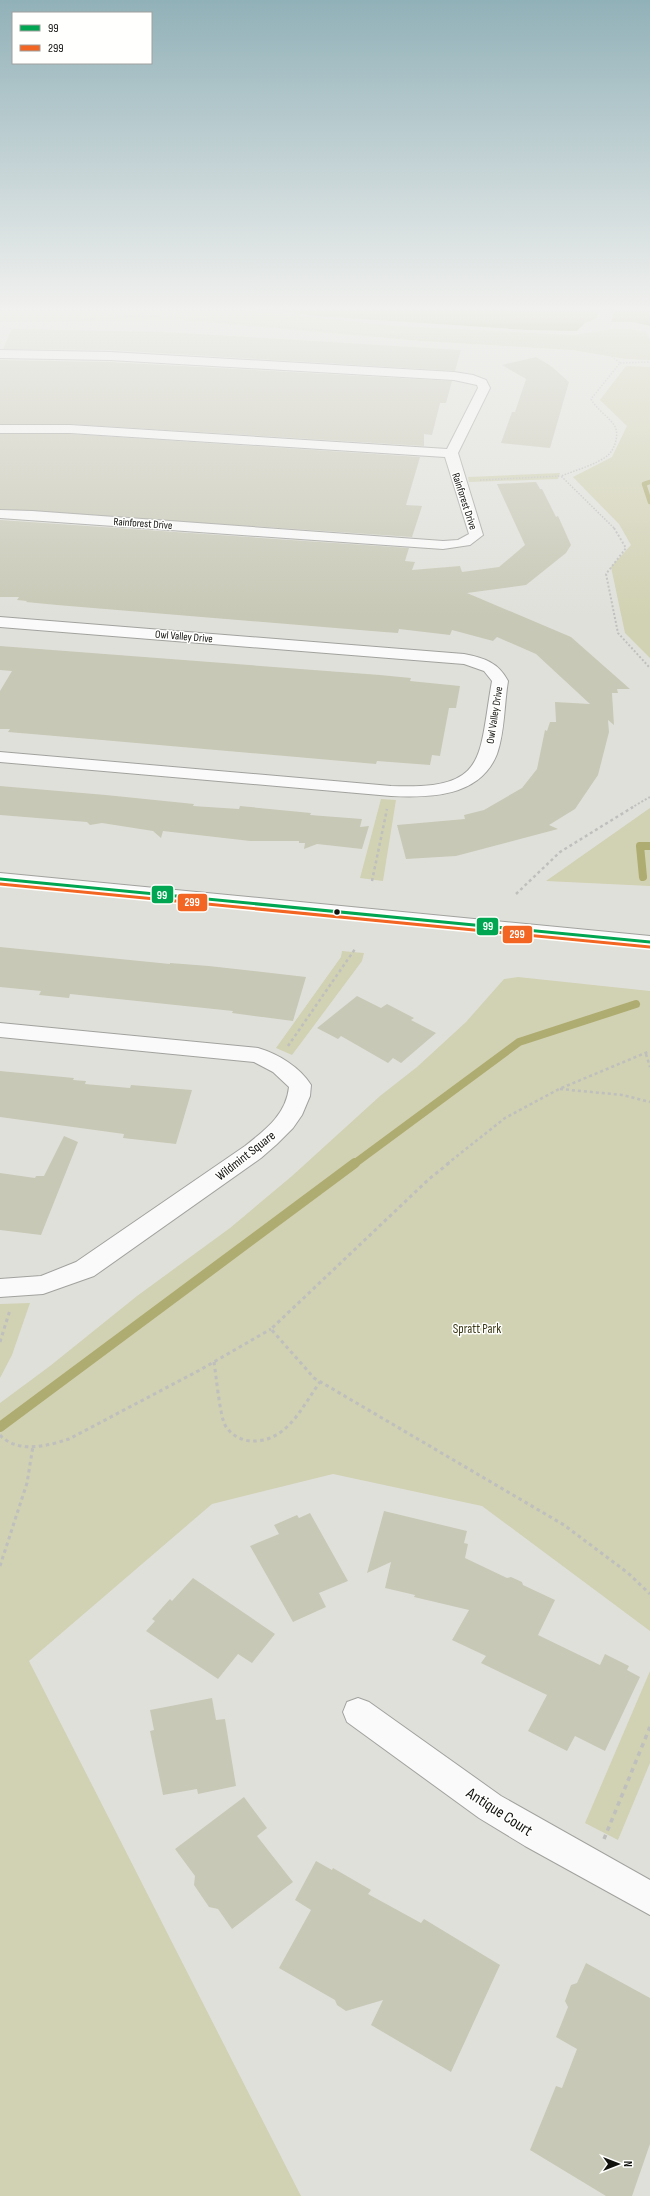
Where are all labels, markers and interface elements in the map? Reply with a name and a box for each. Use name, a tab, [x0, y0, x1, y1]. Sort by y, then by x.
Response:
legend	[12, 12, 152, 64]
text: 99	[48, 21, 59, 36]
text: 299	[48, 41, 64, 56]
street label: Rainforest Drive	[449, 471, 480, 531]
street label: Rainforest Drive	[113, 515, 173, 532]
street label: Owl Valley Drive	[155, 628, 213, 645]
street label: Owl Valley Drive	[484, 685, 505, 745]
line badge: 99	[151, 885, 174, 904]
text: 99	[157, 889, 167, 902]
line badge: 299	[177, 893, 208, 912]
text: 299	[184, 896, 200, 909]
unlabelled marker	[332, 907, 342, 917]
line badge: 99	[476, 917, 499, 936]
text: 99	[483, 920, 493, 933]
line badge: 299	[502, 925, 533, 944]
text: 299	[509, 928, 525, 941]
street label: Wildmint Square	[213, 1128, 279, 1184]
park label: Spratt Park	[453, 1321, 501, 1337]
street label: Antique Court	[462, 1783, 536, 1841]
north arrow	[598, 2144, 638, 2184]
text: N	[621, 2161, 634, 2167]

